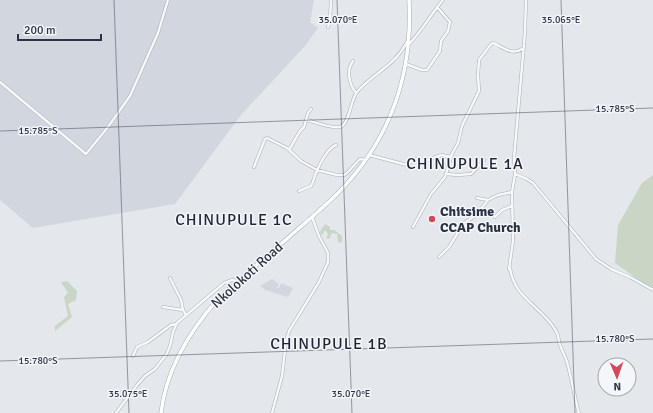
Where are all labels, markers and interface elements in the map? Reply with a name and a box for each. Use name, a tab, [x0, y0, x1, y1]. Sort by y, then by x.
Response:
text: 35.070°E	[319, 14, 358, 26]
text: 35.065°E	[542, 14, 581, 26]
scale bar	[18, 16, 101, 42]
text: 200 m	[24, 23, 56, 38]
text: 15.785°S	[596, 103, 635, 115]
text: 15.785°S	[19, 125, 58, 137]
district label: CHINUPULE 1A	[406, 154, 524, 174]
place label: Chitsime CCAP Church	[440, 203, 521, 236]
district label: CHINUPULE 1C	[175, 210, 293, 230]
marker: Chitsime CCAP Church	[427, 214, 437, 224]
street label: Nkolokoti Road	[208, 238, 286, 312]
text: 15.780°S	[596, 333, 635, 345]
district label: CHINUPULE 1B	[270, 334, 388, 354]
text: 15.780°S	[19, 355, 58, 367]
north arrow	[597, 357, 637, 397]
text: N	[613, 380, 621, 393]
text: 35.075°E	[109, 388, 148, 400]
text: 35.070°E	[332, 388, 371, 400]

